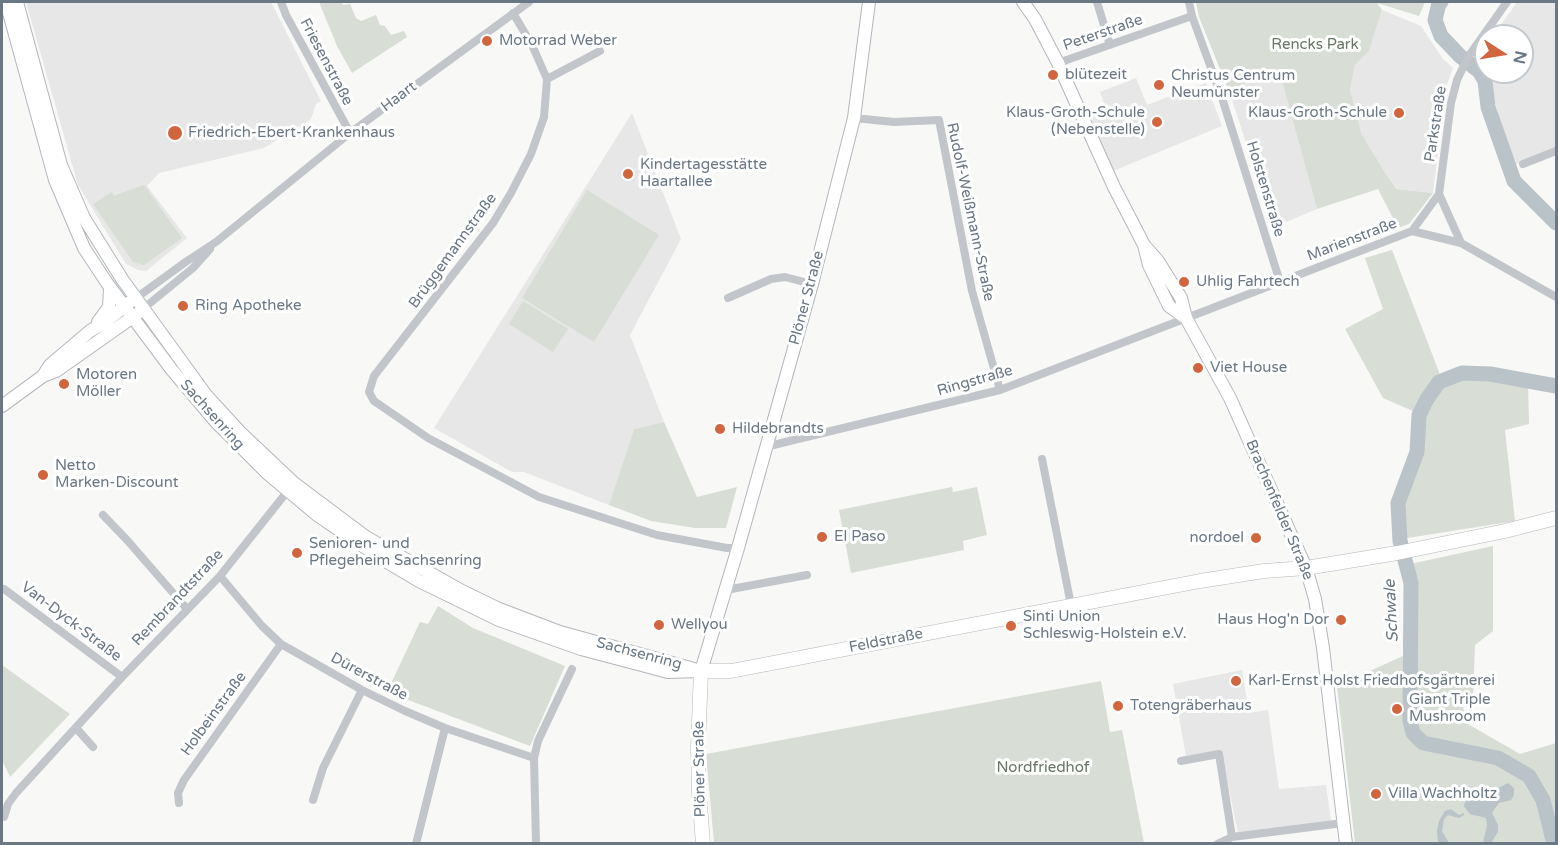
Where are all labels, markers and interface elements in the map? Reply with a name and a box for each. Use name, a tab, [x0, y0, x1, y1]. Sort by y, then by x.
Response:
street label: Peterstraße	[1061, 11, 1145, 55]
street label: Friesenstraße	[295, 15, 357, 109]
north arrow	[1474, 24, 1534, 84]
place label: Motorrad Weber	[499, 32, 617, 50]
marker: Motorrad Weber	[480, 34, 494, 48]
park label: Rencks Park	[1271, 36, 1359, 54]
text: N	[1509, 49, 1531, 66]
place label: blütezeit	[1065, 66, 1127, 84]
place label: Christus Centrum Neumünster	[1171, 67, 1295, 102]
marker: blütezeit	[1046, 68, 1060, 82]
street label: Haart	[378, 78, 420, 116]
marker: Christus Centrum Neumünster	[1152, 78, 1166, 92]
street label: Parkstraße	[1421, 85, 1451, 163]
place label: Klaus-Groth-Schule (Nebenstelle)	[1006, 104, 1145, 139]
place label: Klaus-Groth-Schule	[1248, 104, 1387, 122]
marker: Klaus-Groth-Schule	[1392, 106, 1406, 120]
marker: Klaus-Groth-Schule (Nebenstelle)	[1150, 115, 1164, 129]
street label: Rudolf-Weißmann-Straße	[942, 121, 998, 303]
marker: Friedrich-Ebert-Krankenhaus	[166, 124, 184, 142]
place label: Friedrich-Ebert-Krankenhaus	[188, 124, 395, 142]
street label: Holstenstraße	[1242, 139, 1288, 239]
place label: Kindertagesstätte Haartallee	[640, 156, 767, 191]
marker: Kindertagesstätte Haartallee	[621, 167, 635, 181]
street label: Brüggemannstraße	[405, 190, 501, 312]
street label: Marienstraße	[1305, 215, 1399, 265]
street label: Plöner Straße	[786, 249, 828, 347]
place label: Uhlig Fahrtech	[1196, 273, 1300, 291]
marker: Uhlig Fahrtech	[1177, 275, 1191, 289]
place label: Ring Apotheke	[195, 297, 301, 315]
marker: Ring Apotheke	[176, 299, 190, 313]
place label: Viet House	[1210, 359, 1287, 377]
marker: Viet House	[1191, 361, 1205, 375]
street label: Ringstraße	[935, 362, 1015, 400]
place label: Motoren Möller	[76, 366, 137, 401]
street label: Sachsenring	[176, 376, 248, 454]
marker: Motoren Möller	[57, 377, 71, 391]
place label: Hildebrandts	[732, 420, 824, 438]
marker: Hildebrandts	[713, 422, 727, 436]
street label: Brachenfelder Straße	[1241, 437, 1317, 583]
place label: Netto Marken-Discount	[55, 457, 178, 492]
marker: Netto Marken-Discount	[36, 468, 50, 482]
place label: El Paso	[834, 528, 886, 546]
place label: nordoel	[1189, 529, 1244, 547]
marker: El Paso	[815, 530, 829, 544]
marker: nordoel	[1249, 531, 1263, 545]
place label: Senioren- und Pflegeheim Sachsenring	[309, 535, 482, 570]
street label: Rembrandtstraße	[129, 546, 227, 650]
marker: Senioren- und Pflegeheim Sachsenring	[290, 546, 304, 560]
street label: Van-Dyck-Straße	[17, 578, 125, 666]
water label: Schwale	[1381, 579, 1403, 643]
place label: Sinti Union Schleswig-Holstein e.V.	[1023, 608, 1187, 643]
place label: Haus Hog'n Dor	[1217, 611, 1329, 629]
marker: Haus Hog'n Dor	[1334, 613, 1348, 627]
place label: Wellyou	[671, 616, 728, 634]
marker: Wellyou	[652, 618, 666, 632]
marker: Sinti Union Schleswig-Holstein e.V.	[1004, 619, 1018, 633]
street label: Feldstraße	[848, 625, 924, 657]
street label: Sachsenring	[594, 634, 684, 674]
street label: Dürerstraße	[327, 649, 411, 705]
street label: Holbeinstraße	[177, 668, 251, 760]
place label: Karl-Ernst Holst Friedhofsgärtnerei	[1248, 672, 1495, 690]
marker: Karl-Ernst Holst Friedhofsgärtnerei	[1229, 674, 1243, 688]
place label: Giant Triple Mushroom	[1409, 691, 1491, 726]
place label: Totengräberhaus	[1130, 697, 1252, 715]
marker: Totengräberhaus	[1111, 699, 1125, 713]
marker: Giant Triple Mushroom	[1390, 702, 1404, 716]
street label: Plöner Straße	[690, 721, 710, 817]
park label: Nordfriedhof	[996, 759, 1090, 777]
place label: Villa Wachholtz	[1388, 785, 1497, 803]
marker: Villa Wachholtz	[1369, 787, 1383, 801]

